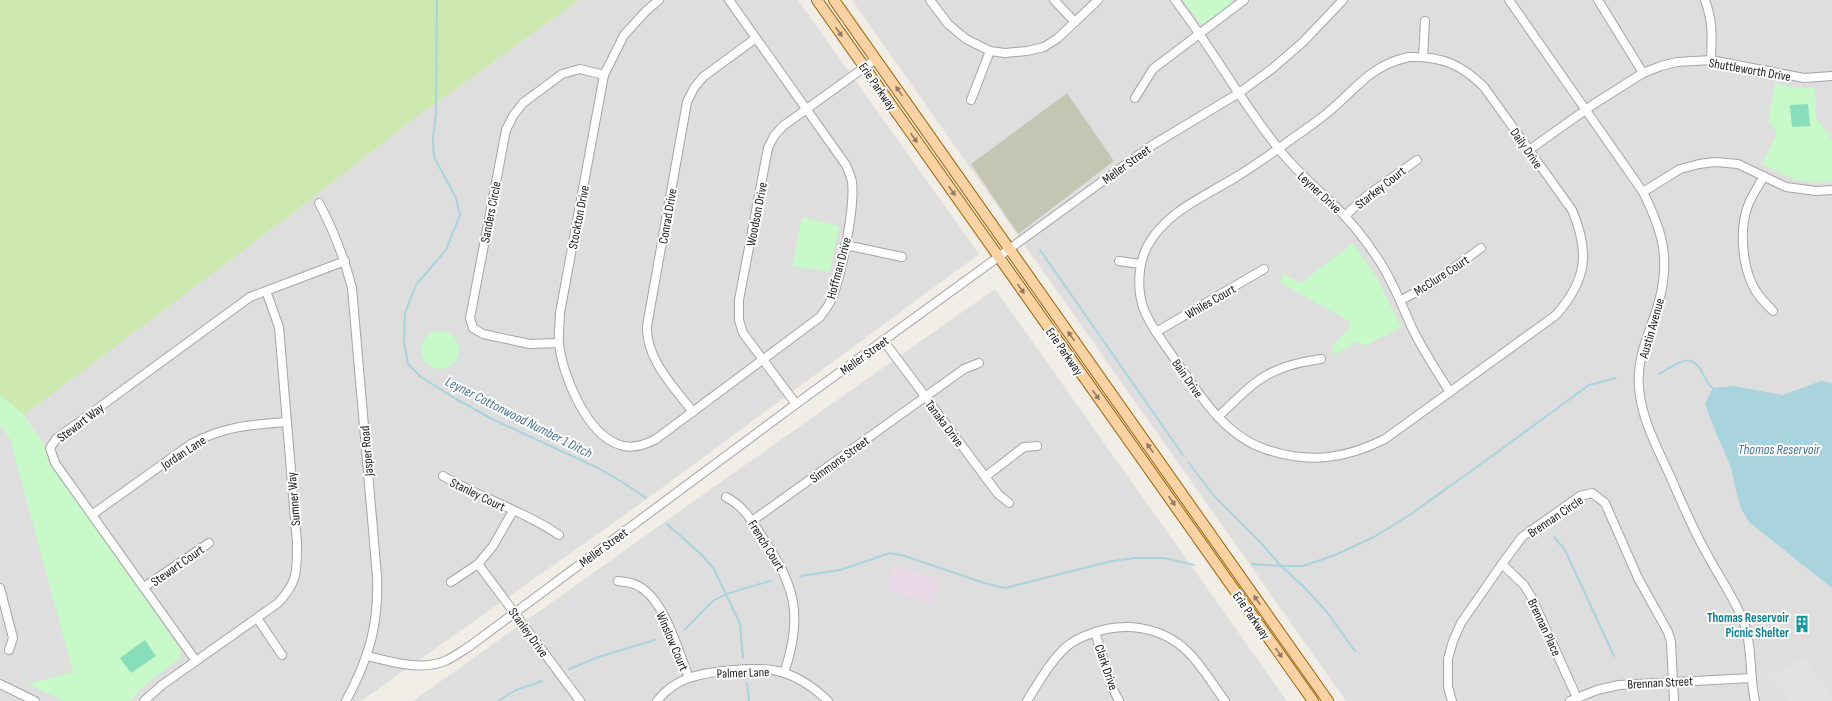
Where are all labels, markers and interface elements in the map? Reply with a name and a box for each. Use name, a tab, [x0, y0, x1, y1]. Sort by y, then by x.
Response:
one-way arrow	[835, 27, 843, 37]
street label: Shuttleworth Drive	[1708, 55, 1792, 85]
street label: Erie Parkway	[855, 59, 899, 114]
one-way arrow	[895, 86, 903, 96]
street label: Daily Drive	[1506, 125, 1546, 172]
one-way arrow	[910, 133, 918, 143]
street label: Meller Street	[1099, 142, 1154, 188]
street label: Starkey Court	[1352, 163, 1409, 213]
street label: Leyner Drive	[1294, 168, 1345, 217]
street label: Sanders Circle	[477, 180, 505, 244]
street label: Woodson Drive	[743, 181, 771, 248]
street label: Stockton Drive	[565, 184, 593, 250]
one-way arrow	[948, 186, 956, 197]
street label: Conrad Drive	[655, 187, 681, 245]
street label: Hoffman Drive	[823, 236, 855, 301]
street label: McClure Court	[1411, 252, 1472, 300]
street label: Whiles Court	[1182, 281, 1239, 323]
one-way arrow	[1017, 284, 1025, 295]
street label: Austin Avenue	[1636, 297, 1668, 361]
street label: Erie Parkway	[1042, 324, 1086, 379]
one-way arrow	[1067, 331, 1075, 342]
street label: Meller Street	[837, 333, 892, 379]
street label: Bain Drive	[1168, 356, 1206, 401]
water label: Leyner Cottonwood Number 1 Ditch	[442, 373, 595, 462]
one-way arrow	[1092, 390, 1100, 401]
street label: Tanaka Drive	[921, 397, 967, 450]
street label: Stewart Way	[54, 400, 107, 446]
street label: Jasper Road	[357, 425, 377, 478]
street label: Jordan Lane	[157, 432, 209, 474]
street label: Simmons Street	[807, 433, 873, 487]
water label: Thomas Reservoir	[1738, 441, 1821, 458]
one-way arrow	[1146, 443, 1154, 454]
street label: Sumner Way	[284, 471, 304, 526]
street label: Stanley Court	[447, 475, 508, 515]
street label: Brennan Circle	[1525, 492, 1586, 541]
one-way arrow	[1168, 496, 1176, 507]
street label: French Court	[744, 517, 788, 574]
street label: Meller Street	[576, 525, 631, 571]
street label: Stewart Court	[148, 542, 207, 590]
street label: Erie Parkway	[1229, 588, 1273, 643]
one-way arrow	[1253, 595, 1261, 606]
street label: Brennan Place	[1524, 596, 1564, 659]
street label: Stanley Drive	[505, 605, 552, 660]
street label: Winslow Court	[652, 609, 692, 674]
place label: Thomas Reservoir Picnic Shelter	[1707, 610, 1789, 641]
building icon: Thomas Reservoir Picnic Shelter	[1792, 614, 1812, 634]
street label: Clark Drive	[1091, 642, 1121, 692]
one-way arrow	[1275, 648, 1283, 659]
street label: Palmer Lane	[716, 664, 770, 682]
street label: Brennan Street	[1627, 673, 1693, 693]

